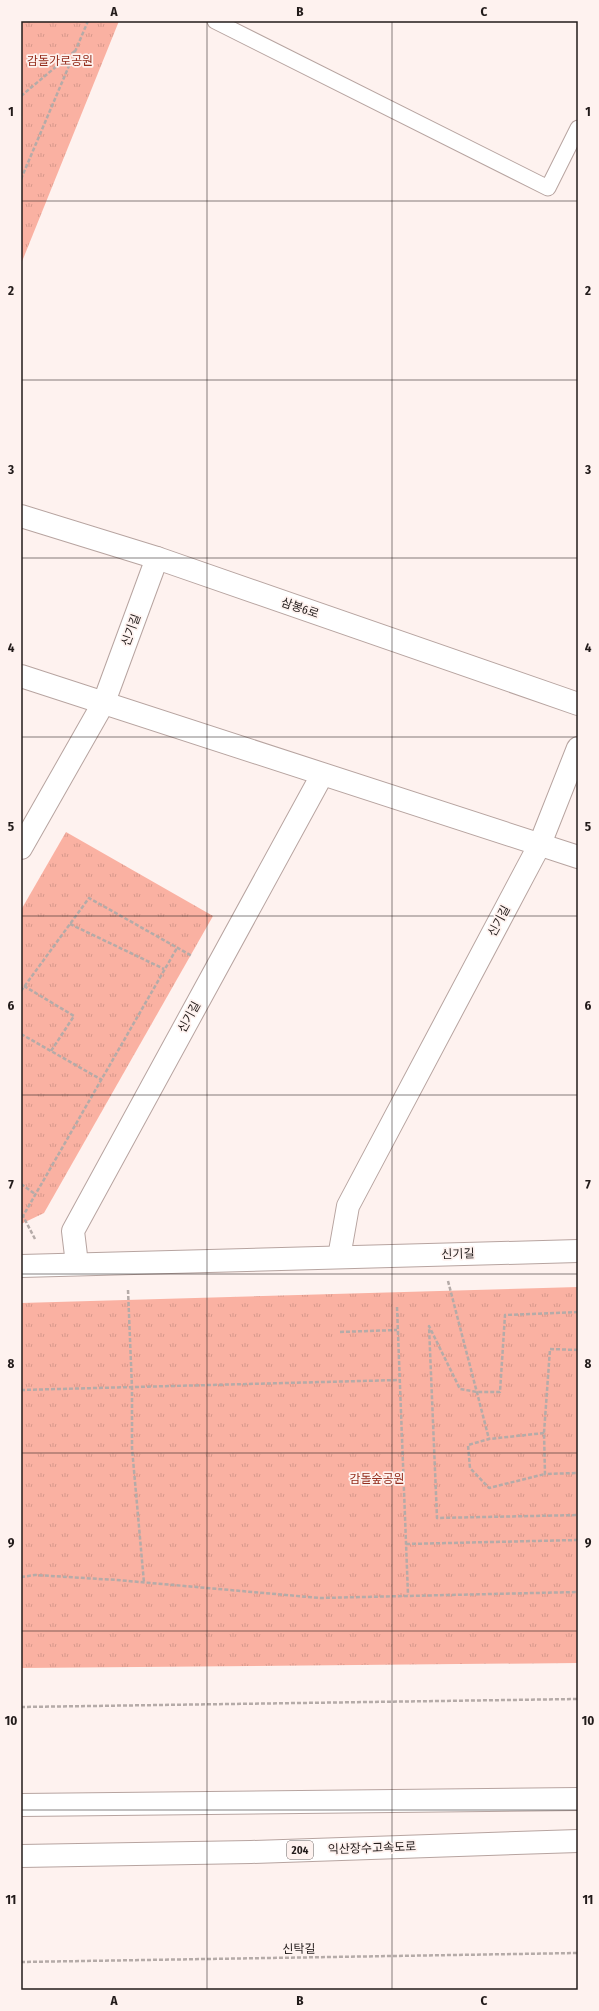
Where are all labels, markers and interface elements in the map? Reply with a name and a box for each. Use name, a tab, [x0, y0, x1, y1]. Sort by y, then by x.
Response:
text: A	[109, 4, 118, 19]
text: B	[296, 4, 304, 19]
text: C	[481, 4, 488, 19]
park label: 감돌가로공원	[27, 54, 93, 68]
text: 1	[8, 104, 14, 119]
text: 1	[585, 104, 591, 119]
text: 2	[7, 283, 14, 298]
text: 2	[584, 283, 591, 298]
text: 3	[7, 462, 14, 477]
text: 3	[584, 462, 591, 477]
street label: 삼봉6로	[279, 595, 321, 621]
street label: 신기길	[119, 612, 143, 648]
text: 4	[8, 640, 15, 655]
text: 4	[585, 640, 592, 655]
text: 5	[8, 819, 14, 834]
text: 5	[585, 819, 591, 834]
street label: 신기길	[485, 903, 513, 939]
text: 6	[8, 998, 15, 1013]
text: 6	[585, 998, 592, 1013]
street label: 신기길	[175, 999, 203, 1035]
text: 7	[8, 1177, 14, 1192]
text: 7	[585, 1177, 591, 1192]
street label: 신기길	[441, 1246, 475, 1262]
text: 8	[8, 1356, 15, 1371]
text: 8	[585, 1356, 592, 1371]
park label: 감돌숲공원	[349, 1472, 405, 1486]
text: 9	[8, 1535, 15, 1550]
text: 9	[585, 1535, 592, 1550]
text: 10	[5, 1713, 17, 1728]
text: 10	[582, 1713, 594, 1728]
street label: 익산장수고속도로	[328, 1839, 416, 1857]
road number: 204	[287, 1841, 313, 1859]
text: 11	[6, 1892, 16, 1907]
text: 11	[583, 1892, 593, 1907]
street label: 신탁길	[282, 1942, 316, 1956]
text: A	[109, 1993, 118, 2008]
text: B	[296, 1993, 304, 2008]
text: C	[481, 1993, 488, 2008]

